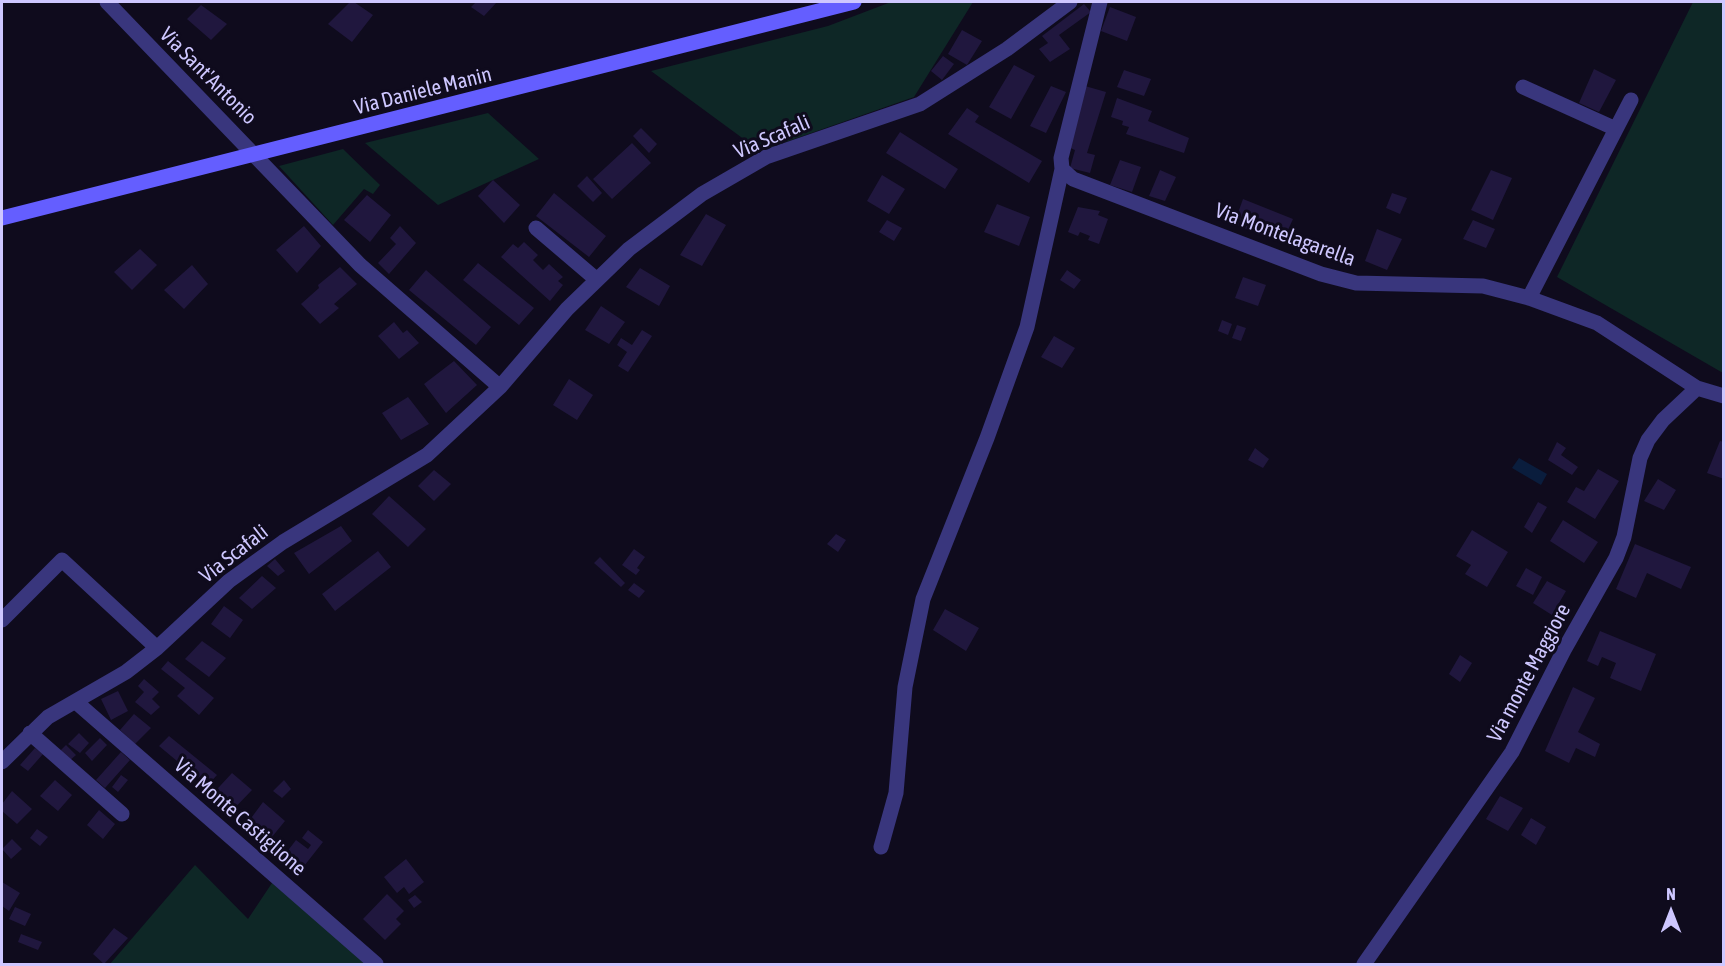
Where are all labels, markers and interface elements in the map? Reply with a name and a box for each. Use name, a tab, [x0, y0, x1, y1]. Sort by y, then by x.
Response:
street label: Via Sant'Antonio	[154, 22, 262, 130]
street label: Via Daniele Manin	[352, 62, 494, 120]
street label: Via Scafali	[730, 110, 814, 164]
street label: Via Montelagarella	[1211, 198, 1359, 272]
street label: Via Scafali	[195, 519, 273, 589]
street label: Via monte Maggiore	[1482, 599, 1576, 747]
street label: Via Monte Castiglione	[169, 753, 311, 881]
north arrow	[1641, 882, 1701, 942]
text: N	[1666, 885, 1676, 903]

